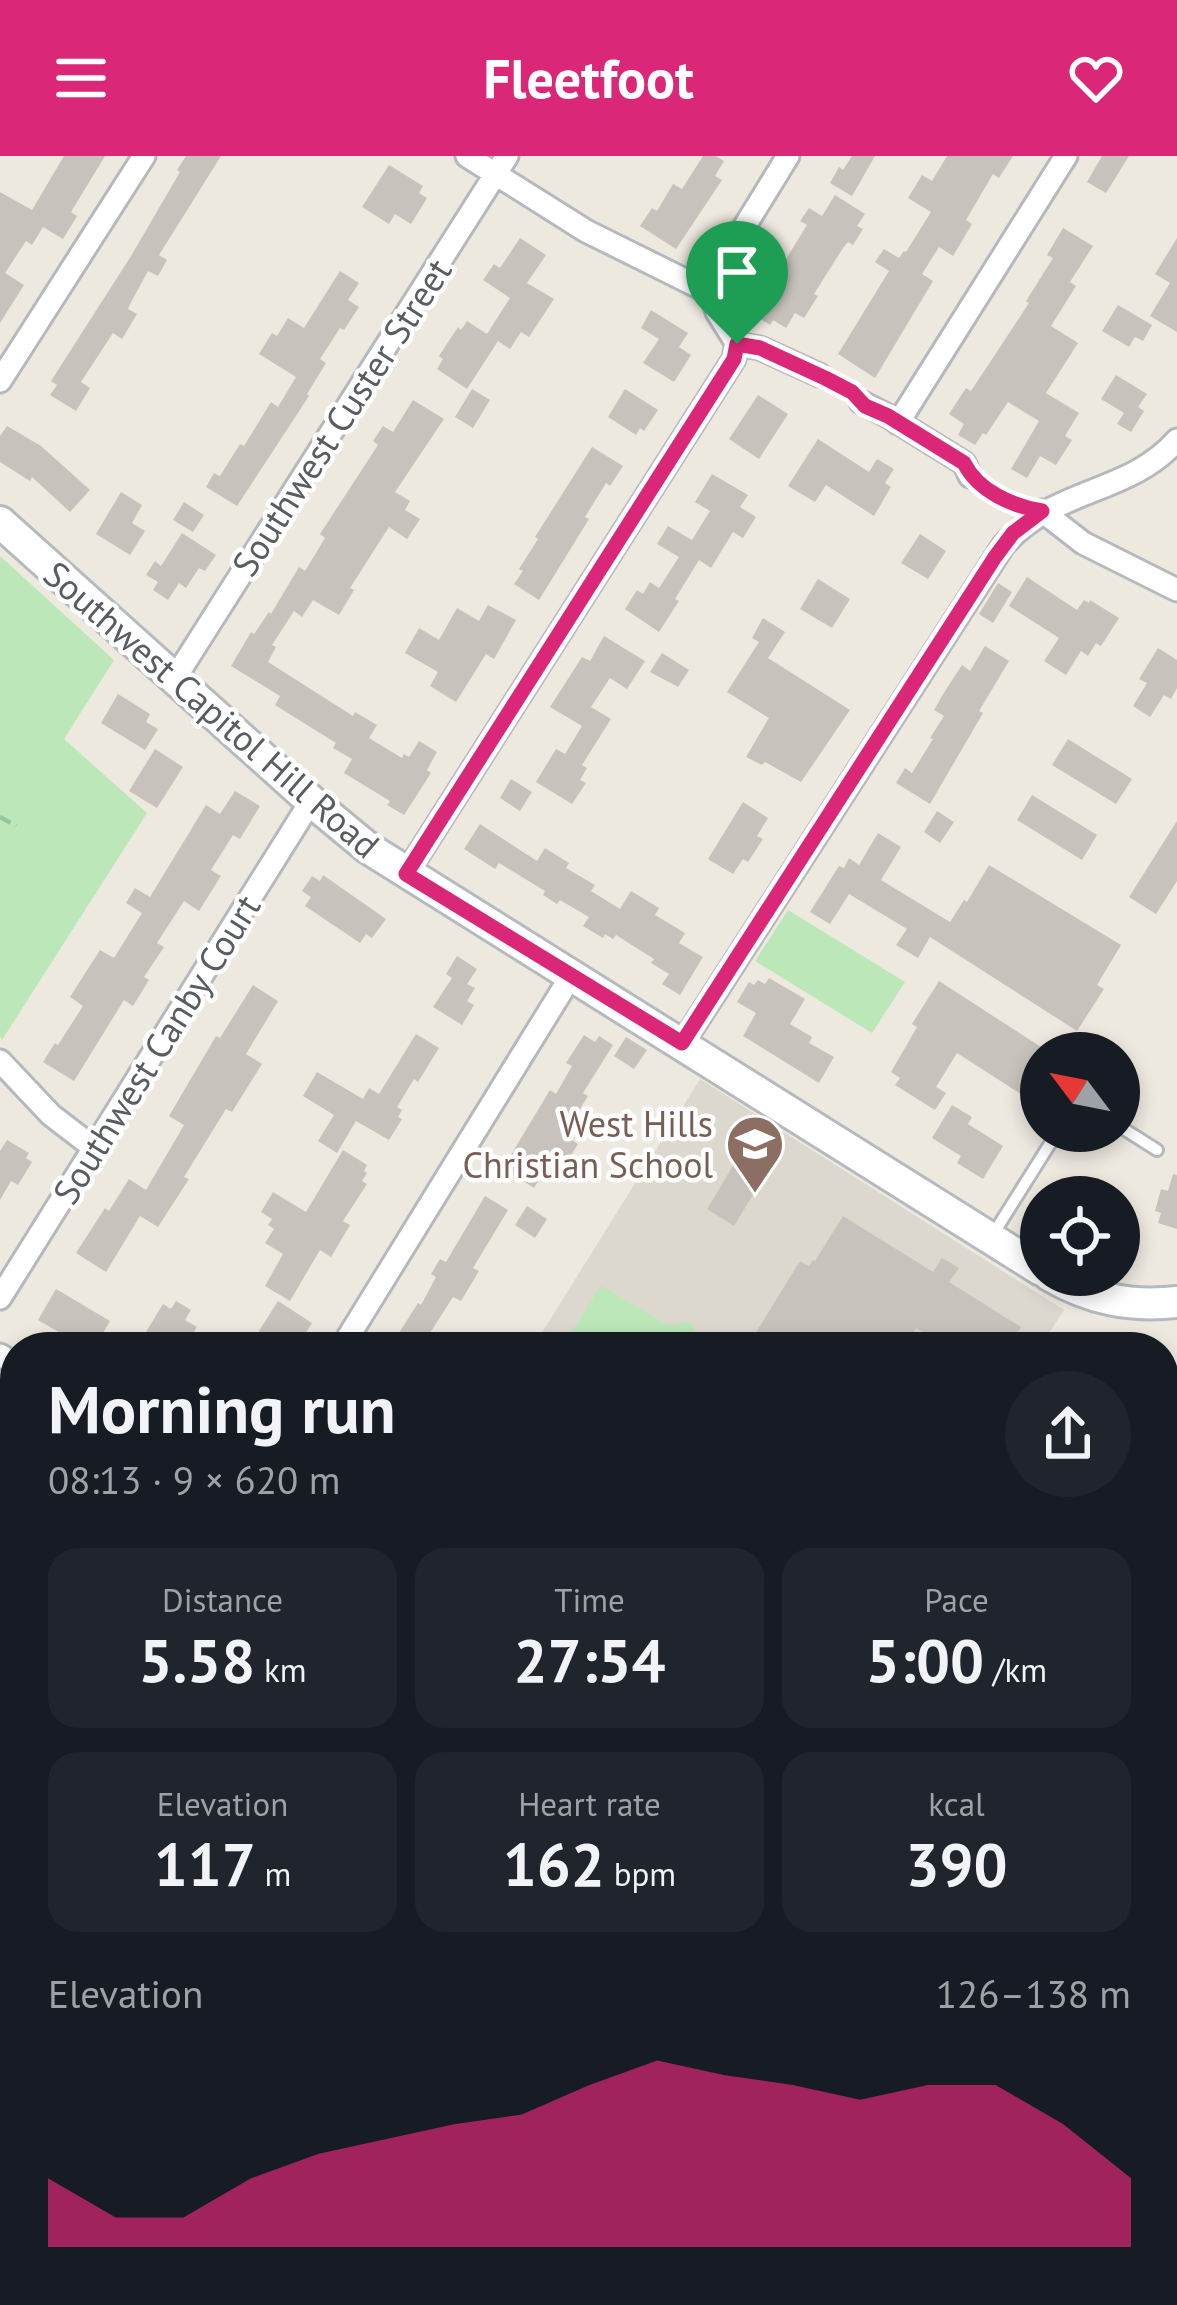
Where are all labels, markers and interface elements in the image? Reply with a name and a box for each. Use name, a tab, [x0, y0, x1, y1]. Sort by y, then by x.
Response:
text: Fleetfoot	[483, 43, 694, 113]
icon: menu	[48, 45, 114, 111]
icon: heart	[1063, 45, 1129, 111]
pin	[686, 221, 788, 344]
icon: arrive	[704, 239, 770, 305]
street label: Southwest Custer Street	[221, 249, 461, 585]
street label: Southwest Capitol Hill Road	[34, 550, 390, 868]
street label: Southwest Canby Court	[42, 886, 270, 1212]
north arrow	[1020, 1032, 1140, 1152]
map controls	[1020, 1032, 1140, 1296]
place label: West Hills Christian School	[463, 1100, 713, 1188]
school or university icon: West Hills Christian School	[724, 1113, 786, 1195]
button: locate	[1020, 1176, 1140, 1296]
text: Morning run	[48, 1366, 396, 1451]
button: share	[1005, 1371, 1131, 1497]
text: 08:13 · 9 × 620 m	[48, 1454, 340, 1505]
text: Distance	[162, 1578, 283, 1621]
text: Time	[554, 1578, 625, 1621]
text: Pace	[924, 1578, 989, 1621]
text: 5.58	[138, 1621, 255, 1699]
text: 27:54	[513, 1621, 666, 1699]
text: 5:00	[866, 1621, 984, 1699]
text: km	[255, 1648, 307, 1691]
text: /km	[984, 1648, 1047, 1691]
text: Elevation	[157, 1782, 288, 1825]
text: Heart rate	[518, 1782, 661, 1825]
text: kcal	[928, 1782, 985, 1825]
text: 117	[154, 1825, 256, 1903]
text: 162	[503, 1825, 605, 1903]
text: 390	[905, 1825, 1008, 1903]
text: m	[256, 1852, 291, 1895]
text: bpm	[605, 1852, 676, 1895]
text: Elevation	[48, 1968, 203, 2019]
text: 126–138 m	[936, 1968, 1131, 2019]

